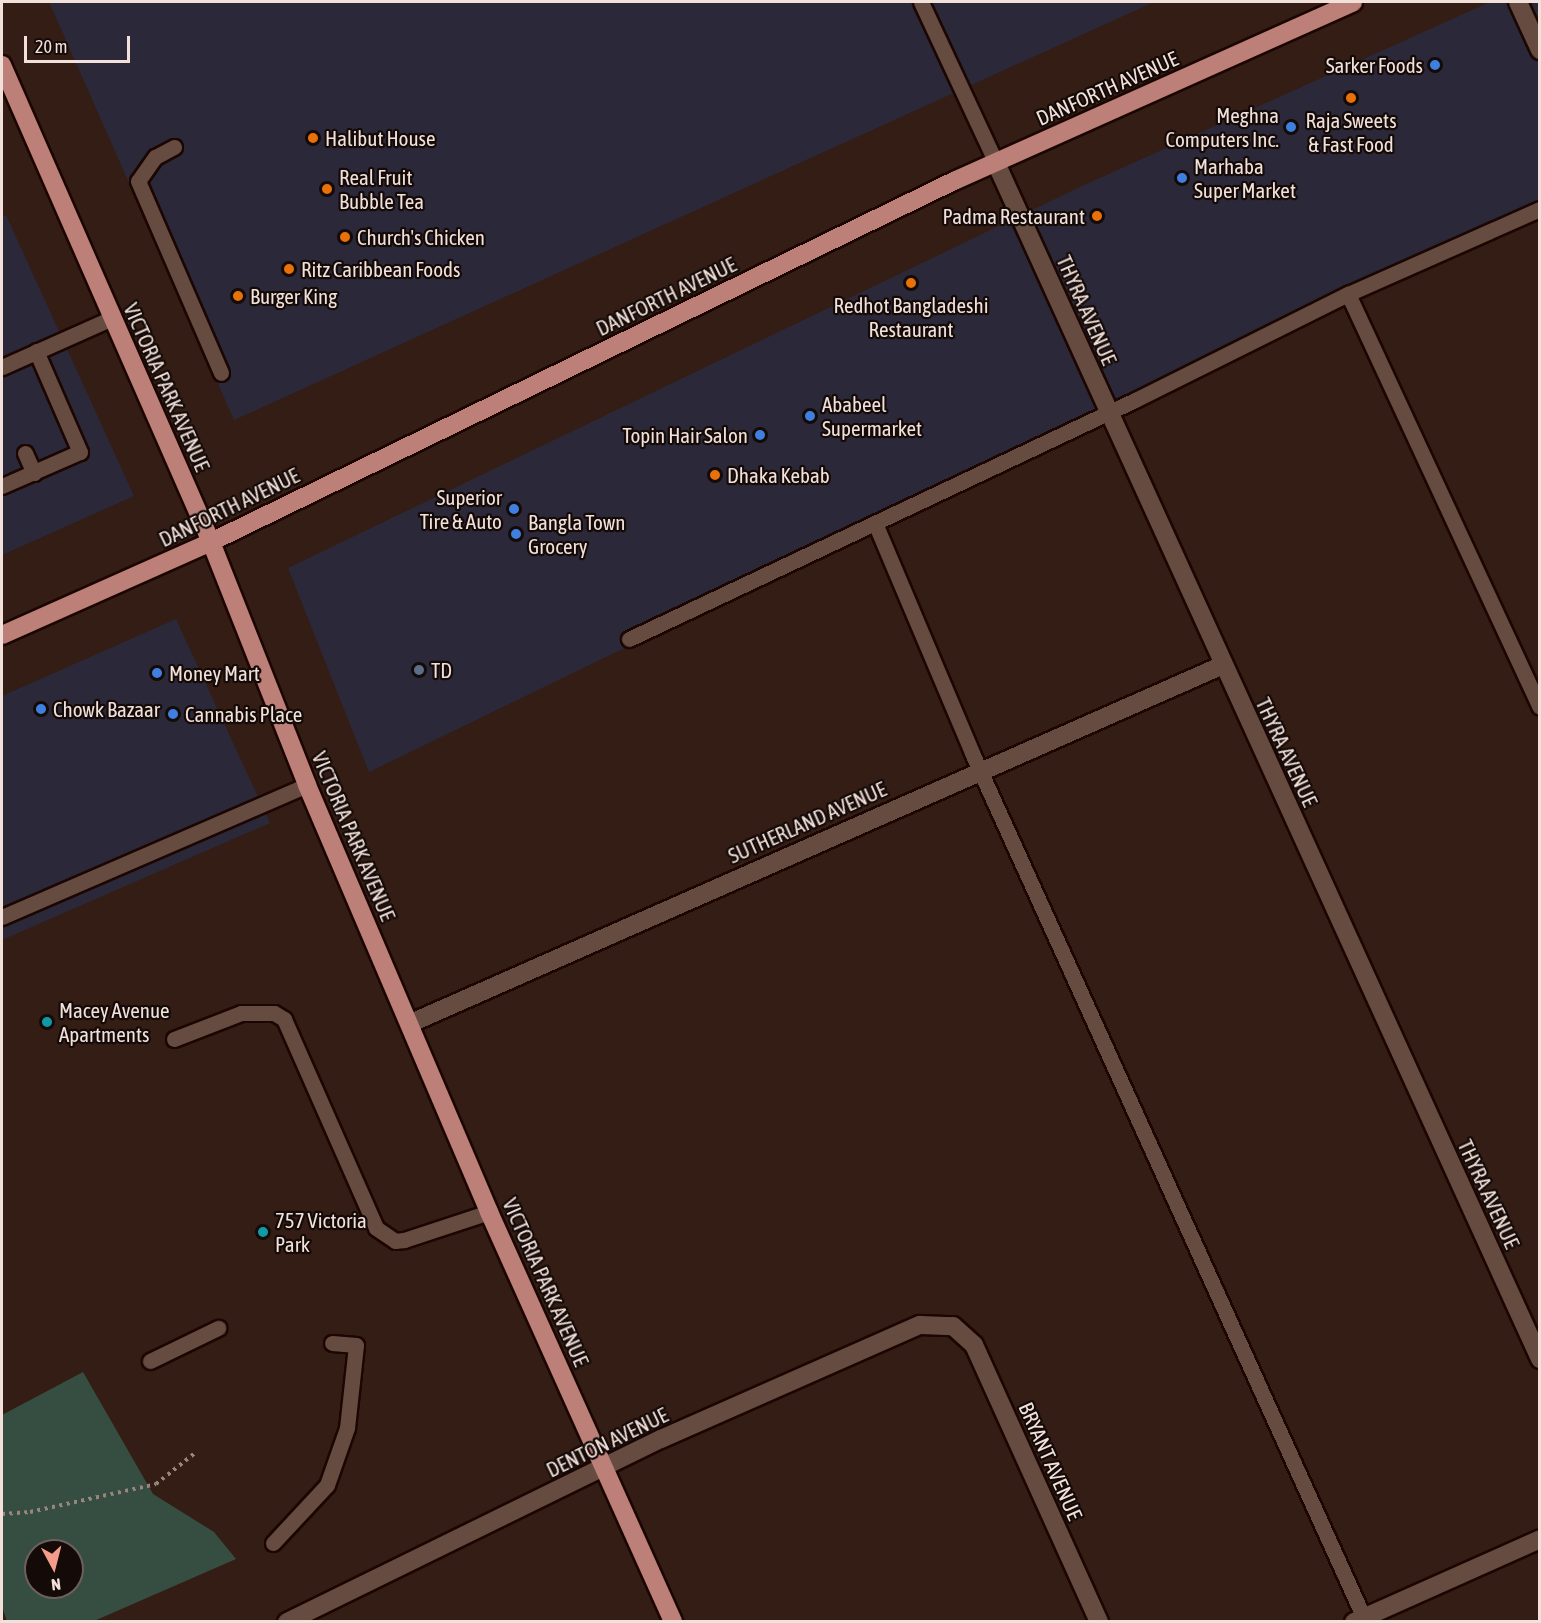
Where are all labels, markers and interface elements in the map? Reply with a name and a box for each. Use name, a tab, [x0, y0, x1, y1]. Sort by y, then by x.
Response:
scale bar	[27, 24, 134, 62]
text: 20 m	[35, 36, 67, 57]
street label: DANFORTH AVENUE	[1032, 45, 1182, 131]
place label: Sarker Foods	[1326, 52, 1423, 78]
marker: Sarker Foods	[1428, 58, 1442, 72]
marker: Raja Sweets & Fast Food	[1344, 91, 1358, 105]
place label: Meghna Computers Inc.	[1166, 102, 1279, 152]
place label: Raja Sweets & Fast Food	[1305, 107, 1397, 157]
marker: Meghna Computers Inc.	[1284, 120, 1298, 134]
place label: Halibut House	[325, 125, 436, 151]
marker: Halibut House	[306, 131, 320, 145]
place label: Marhaba Super Market	[1194, 153, 1296, 203]
place label: Real Fruit Bubble Tea	[339, 164, 424, 214]
marker: Marhaba Super Market	[1175, 171, 1189, 185]
marker: Real Fruit Bubble Tea	[320, 182, 334, 196]
place label: Padma Restaurant	[942, 203, 1085, 229]
marker: Padma Restaurant	[1090, 209, 1104, 223]
place label: Church's Chicken	[357, 224, 485, 250]
marker: Church's Chicken	[338, 230, 352, 244]
street label: DANFORTH AVENUE	[592, 251, 740, 341]
street label: THYRA AVENUE	[1052, 251, 1122, 369]
place label: Ritz Caribbean Foods	[301, 256, 460, 282]
marker: Ritz Caribbean Foods	[282, 262, 296, 276]
marker: Redhot Bangladeshi Restaurant	[904, 276, 918, 290]
place label: Burger King	[250, 283, 337, 309]
marker: Burger King	[231, 289, 245, 303]
place label: Redhot Bangladeshi Restaurant	[833, 292, 989, 342]
street label: VICTORIA PARK AVENUE	[119, 299, 215, 475]
place label: Ababeel Supermarket	[822, 391, 922, 441]
marker: Ababeel Supermarket	[803, 409, 817, 423]
place label: Topin Hair Salon	[622, 422, 748, 448]
marker: Topin Hair Salon	[753, 428, 767, 442]
street label: DANFORTH AVENUE	[155, 462, 303, 552]
place label: Dhaka Kebab	[727, 462, 830, 488]
marker: Dhaka Kebab	[708, 468, 722, 482]
place label: Superior Tire & Auto	[420, 484, 502, 534]
marker: Superior Tire & Auto	[507, 502, 521, 516]
place label: Bangla Town Grocery	[528, 509, 625, 559]
marker: Bangla Town Grocery	[509, 527, 523, 541]
place label: TD	[431, 657, 452, 683]
place label: Money Mart	[169, 660, 260, 686]
marker: TD	[412, 663, 426, 677]
marker: Money Mart	[150, 666, 164, 680]
street label: THYRA AVENUE	[1251, 694, 1323, 810]
place label: Chowk Bazaar	[53, 696, 160, 722]
place label: Cannabis Place	[185, 701, 302, 727]
marker: Chowk Bazaar	[34, 702, 48, 716]
marker: Cannabis Place	[166, 707, 180, 721]
street label: VICTORIA PARK AVENUE	[307, 748, 401, 924]
street label: SUTHERLAND AVENUE	[724, 776, 890, 868]
place label: Macey Avenue Apartments	[59, 997, 170, 1047]
marker: Macey Avenue Apartments	[40, 1015, 54, 1029]
street label: THYRA AVENUE	[1453, 1136, 1525, 1252]
street label: VICTORIA PARK AVENUE	[498, 1194, 594, 1370]
place label: 757 Victoria Park	[275, 1207, 367, 1257]
marker: 757 Victoria Park	[256, 1225, 270, 1239]
street label: BRYANT AVENUE	[1014, 1398, 1088, 1524]
street label: DENTON AVENUE	[542, 1402, 672, 1482]
north arrow	[24, 1539, 84, 1599]
text: N	[50, 1575, 62, 1594]

